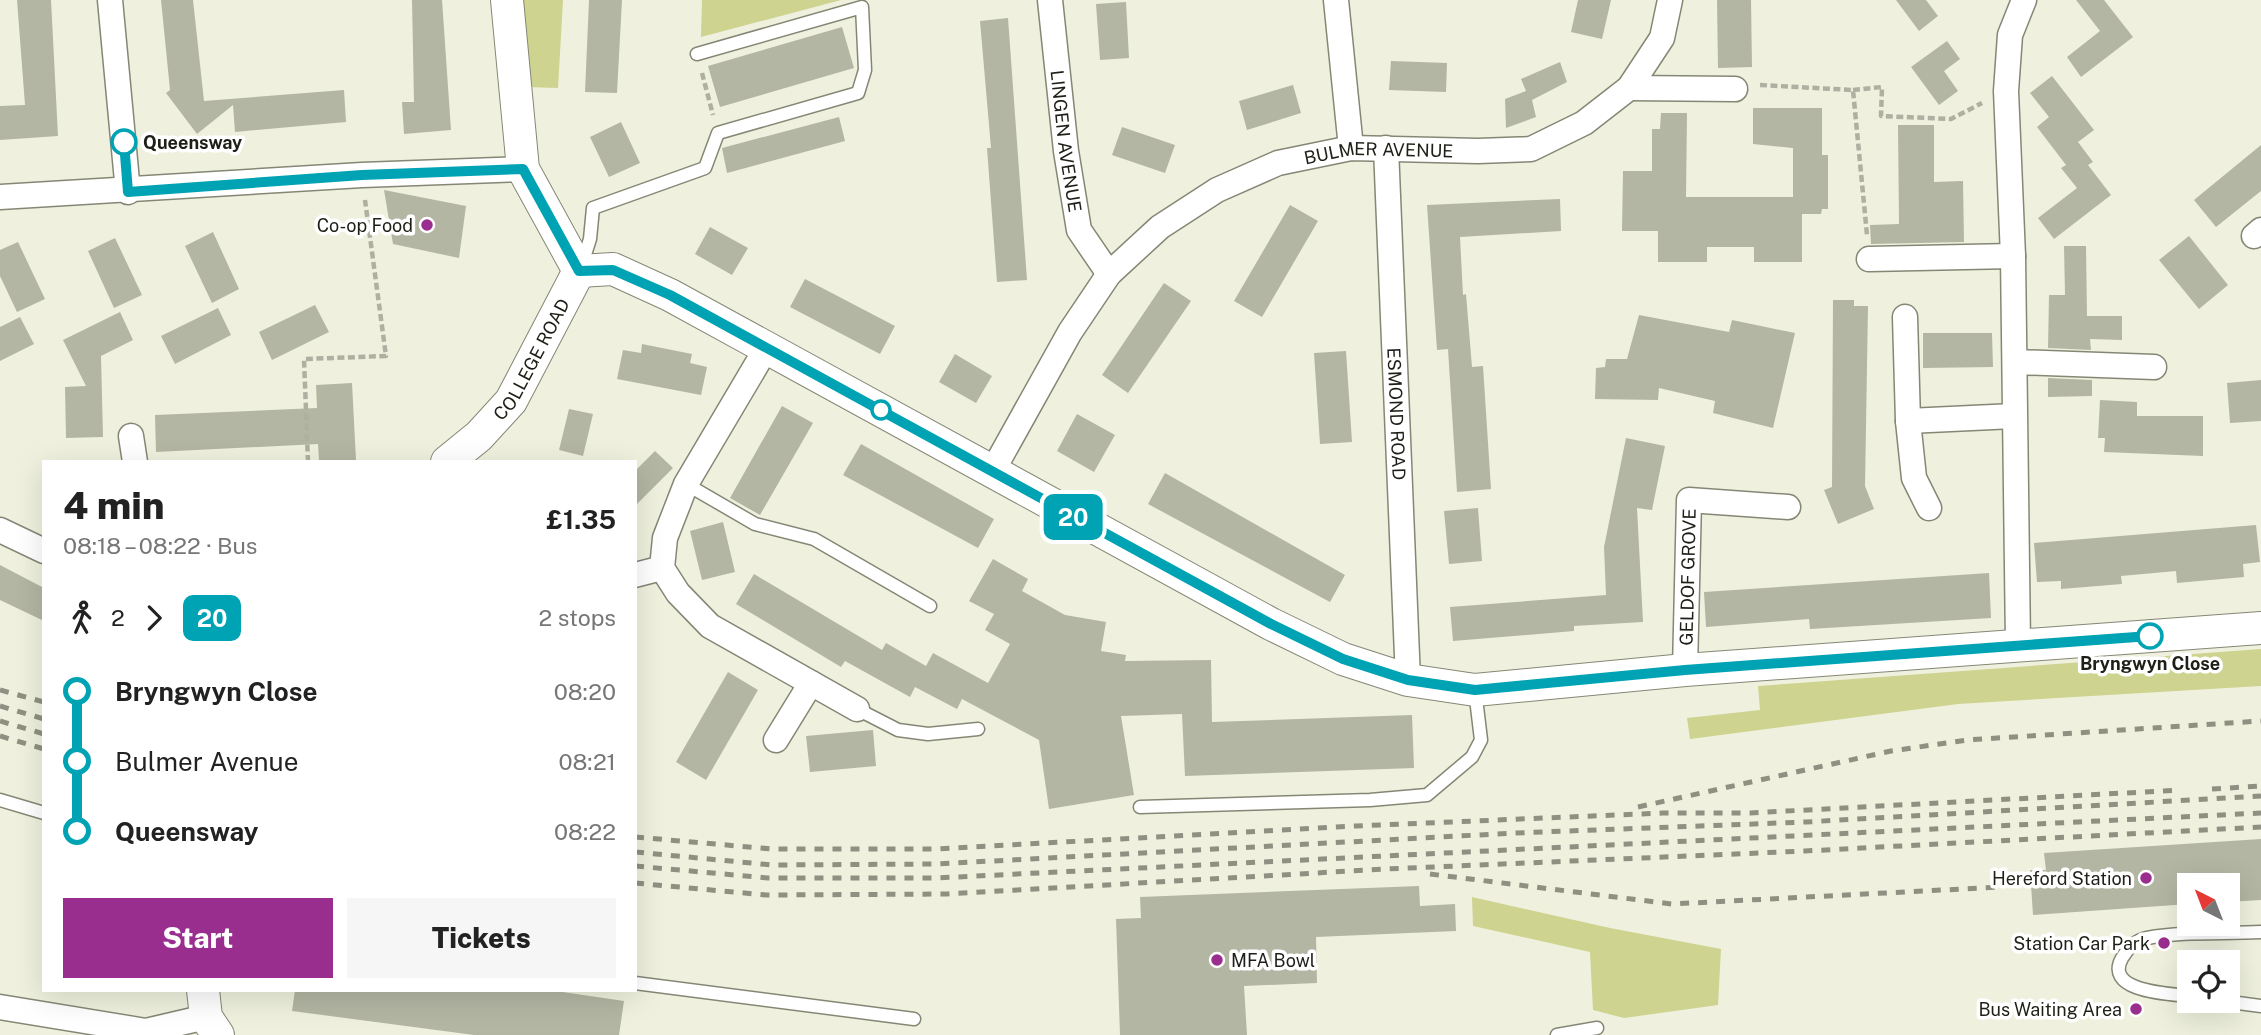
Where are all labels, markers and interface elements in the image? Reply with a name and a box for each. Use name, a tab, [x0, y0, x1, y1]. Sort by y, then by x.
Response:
street label: LINGEN AVENUE	[1047, 69, 1086, 214]
marker: Queensway	[111, 129, 137, 155]
place label: Queensway	[143, 132, 242, 153]
street label: BULMER AVENUE	[1302, 137, 1454, 168]
place label: Co-op Food	[317, 215, 413, 236]
marker: Co-op Food	[419, 217, 435, 233]
street label: COLLEGE ROAD	[489, 295, 573, 424]
street label: ESMOND ROAD	[1384, 347, 1410, 481]
unlabelled marker	[871, 400, 891, 420]
text: 4 min	[63, 483, 165, 528]
line badge: 20	[1042, 494, 1104, 540]
text: 20	[1058, 503, 1088, 531]
text: £1.35	[546, 504, 616, 535]
street label: GELDOF GROVE	[1675, 508, 1699, 646]
text: 08:18 – 08:22 · Bus	[63, 532, 257, 559]
icon: walk	[63, 599, 101, 637]
icon: forward	[135, 599, 173, 637]
text: 2	[111, 604, 125, 631]
text: 20	[197, 604, 227, 632]
text: 2 stops	[538, 604, 616, 631]
marker: Bryngwyn Close	[2137, 623, 2163, 649]
place label: Bryngwyn Close	[2080, 653, 2220, 674]
text: Bryngwyn Close	[115, 676, 318, 707]
text: 08:20	[554, 678, 616, 705]
text: Bulmer Avenue	[115, 746, 298, 777]
text: 08:21	[558, 748, 616, 775]
text: Queensway	[115, 816, 258, 847]
text: 08:22	[554, 818, 616, 845]
place label: Hereford Station	[1992, 868, 2132, 889]
marker: Hereford Station	[2138, 870, 2154, 886]
north arrow	[2177, 873, 2240, 936]
map controls	[2177, 873, 2240, 1013]
button: Start	[63, 898, 333, 978]
button: Tickets	[347, 898, 616, 978]
place label: Station Car Park	[2013, 933, 2150, 954]
marker: Station Car Park	[2156, 935, 2172, 951]
place label: MFA Bowl	[1231, 950, 1315, 971]
button: locate	[2177, 950, 2240, 1013]
marker: MFA Bowl	[1209, 952, 1225, 968]
place label: Bus Waiting Area	[1978, 999, 2122, 1020]
marker: Bus Waiting Area	[2128, 1001, 2144, 1017]

